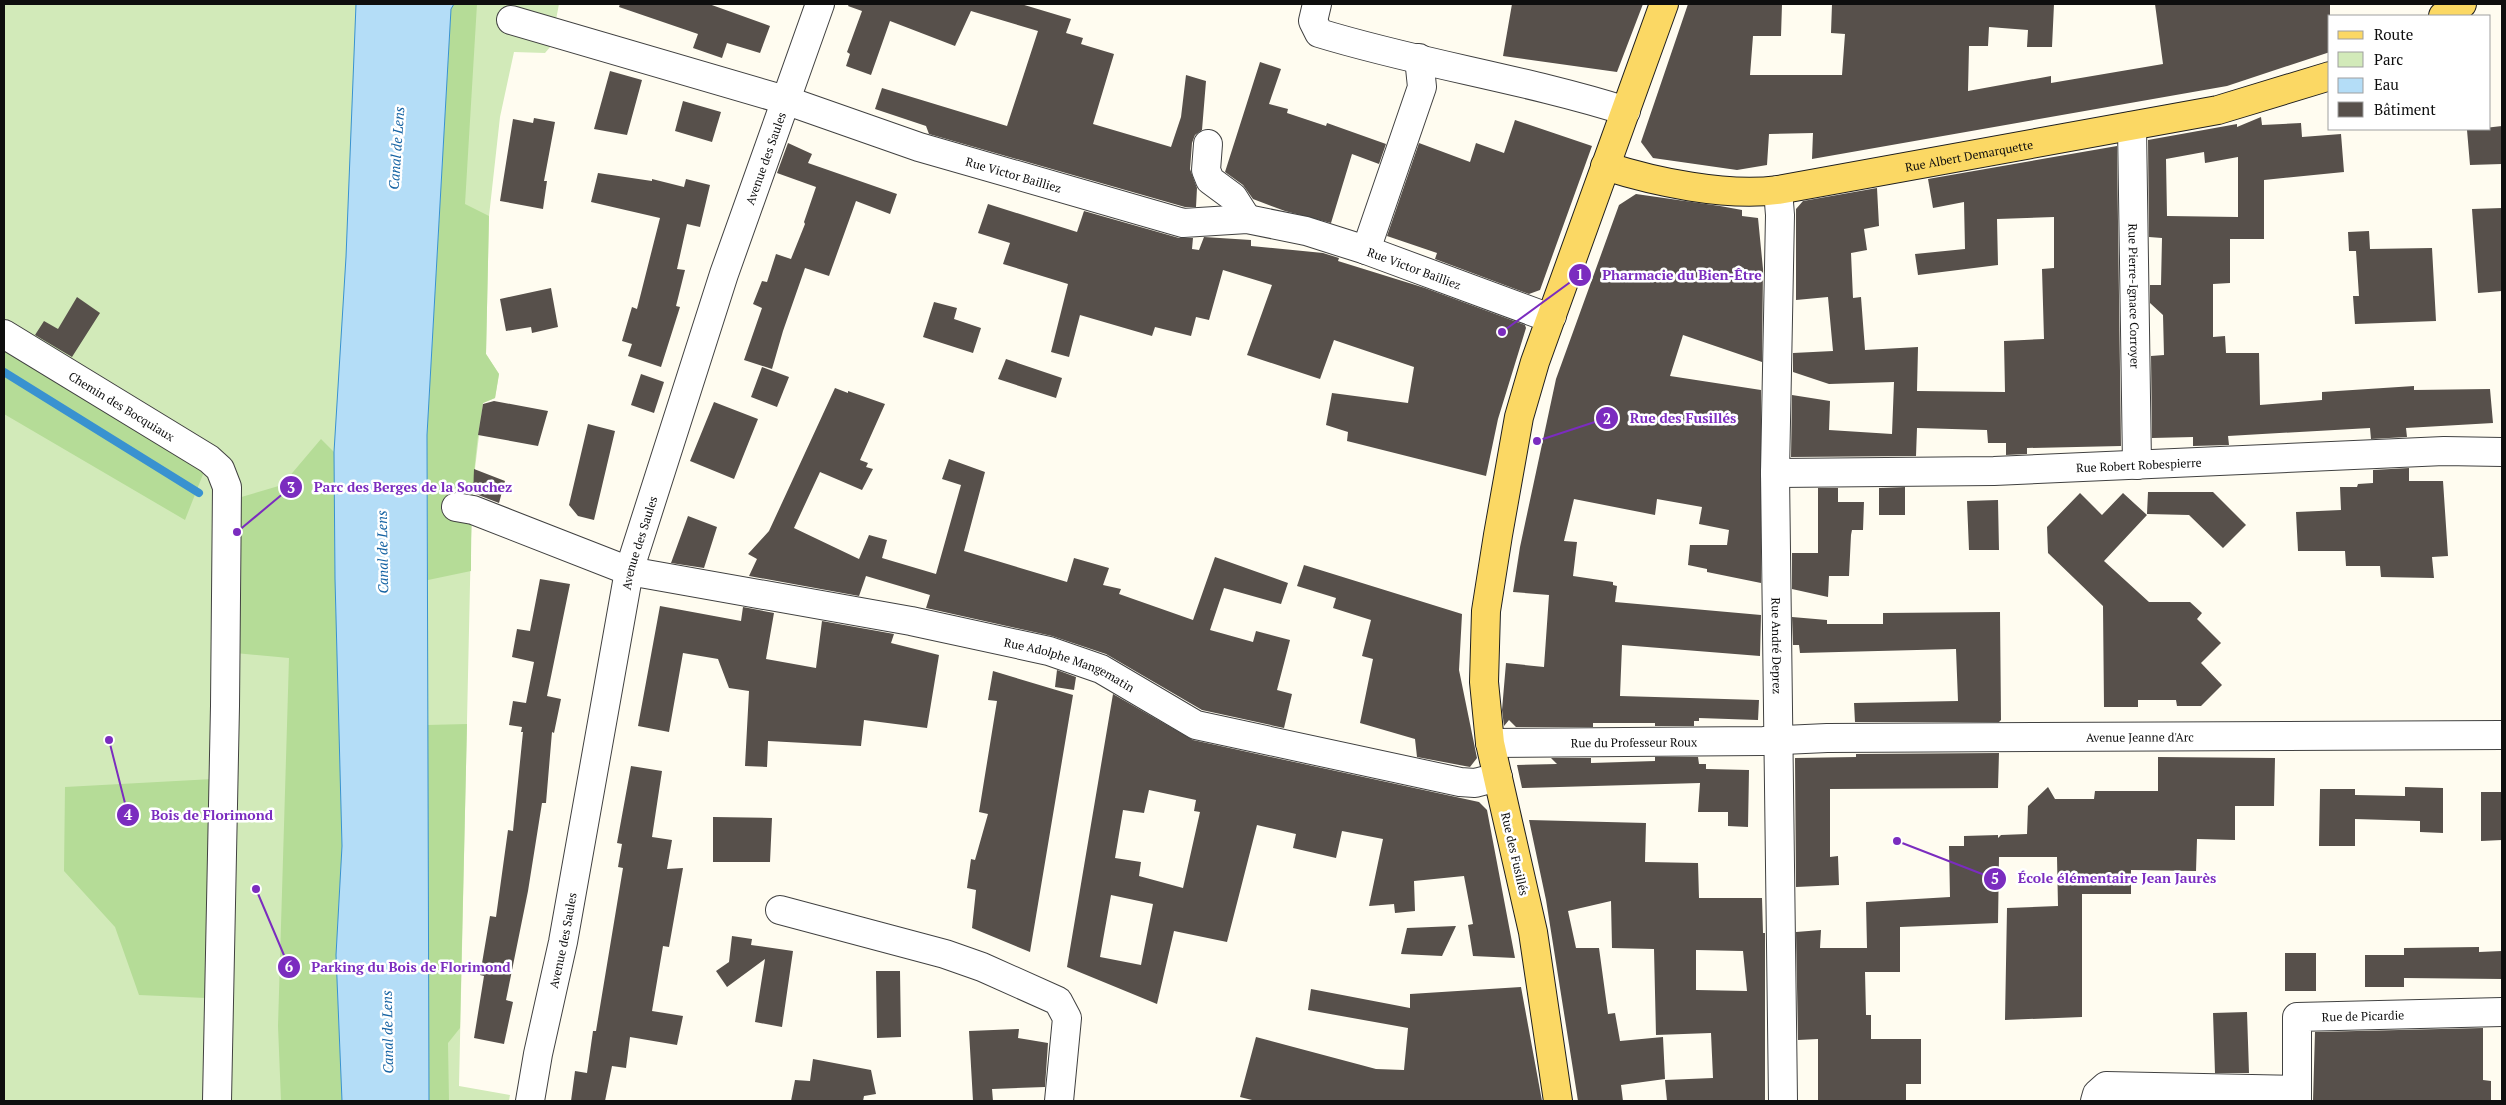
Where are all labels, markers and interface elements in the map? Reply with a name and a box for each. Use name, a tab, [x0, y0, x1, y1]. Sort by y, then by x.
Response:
legend	[2328, 15, 2491, 130]
text: Route	[2374, 24, 2413, 44]
text: Parc	[2374, 49, 2403, 69]
text: Eau	[2374, 74, 2399, 94]
text: Bâtiment	[2374, 99, 2436, 119]
water label: Canal de Lens	[384, 106, 408, 190]
street label: Avenue des Saules	[742, 110, 789, 207]
street label: Rue Albert Demarquette	[1904, 136, 2034, 174]
street label: Rue Victor Bailliez	[964, 153, 1063, 195]
street label: Rue Pierre-Ignace Corroyer	[2126, 223, 2143, 369]
street label: Rue Victor Bailliez	[1365, 244, 1463, 292]
callout: Pharmacie du Bien-Être	[1567, 261, 1772, 290]
text: 1	[1576, 264, 1584, 284]
text: Pharmacie du Bien-Être	[1602, 265, 1762, 284]
street label: Chemin des Bocquiaux	[66, 368, 178, 444]
callout: Rue des Fusillés	[1594, 404, 1746, 433]
text: 2	[1603, 408, 1611, 428]
text: Rue des Fusillés	[1630, 408, 1736, 427]
street label: Rue Robert Robespierre	[2076, 454, 2202, 475]
callout: Parc des Berges de la Souchez	[279, 473, 522, 502]
text: 3	[287, 477, 295, 497]
text: Parc des Berges de la Souchez	[314, 477, 512, 496]
street label: Avenue des Saules	[618, 494, 660, 591]
water label: Canal de Lens	[372, 510, 392, 594]
street label: Rue André Deprez	[1769, 597, 1785, 694]
street label: Rue Adolphe Mangematin	[1003, 634, 1138, 695]
street label: Avenue Jeanne d'Arc	[2086, 729, 2194, 744]
street label: Rue du Professeur Roux	[1571, 734, 1698, 750]
callout: Bois de Florimond	[116, 800, 283, 829]
text: 4	[124, 804, 133, 824]
text: Bois de Florimond	[151, 805, 274, 824]
street label: Rue des Fusillés	[1498, 811, 1532, 897]
callout: École élémentaire Jean Jaurès	[1983, 864, 2226, 893]
text: 5	[1991, 868, 1999, 888]
text: École élémentaire Jean Jaurès	[2018, 868, 2216, 887]
street label: Avenue des Saules	[545, 891, 579, 990]
callout: Parking du Bois de Florimond	[276, 952, 520, 981]
text: 6	[285, 956, 294, 976]
text: Parking du Bois de Florimond	[311, 957, 511, 976]
water label: Canal de Lens	[377, 990, 397, 1074]
street label: Rue de Picardie	[2322, 1007, 2404, 1024]

